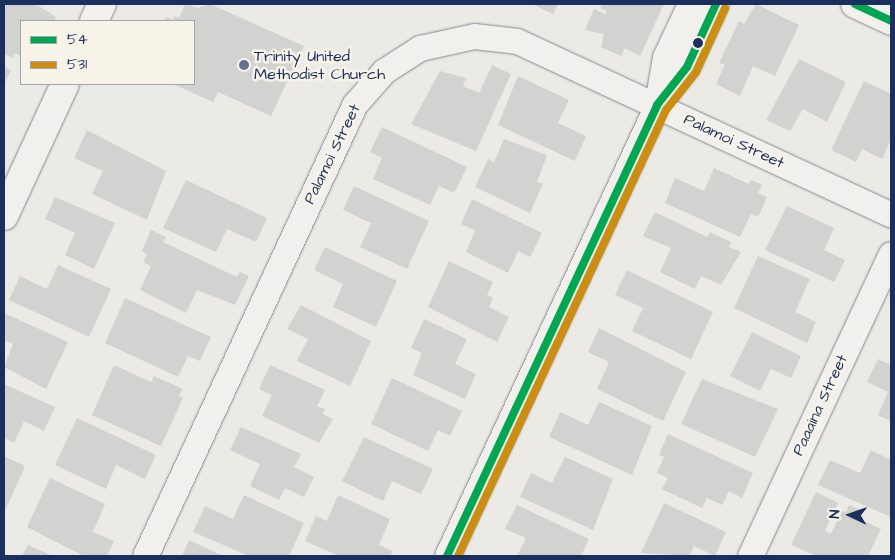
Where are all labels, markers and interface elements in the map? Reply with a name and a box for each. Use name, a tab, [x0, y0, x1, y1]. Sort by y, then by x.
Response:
legend	[20, 20, 195, 85]
text: 54	[67, 29, 88, 50]
unlabelled marker	[693, 38, 703, 48]
place label: Trinity United Methodist Church	[254, 46, 385, 84]
text: 531	[67, 54, 87, 75]
marker: Trinity United Methodist Church	[238, 59, 250, 71]
street label: Palamoi Street	[300, 101, 364, 207]
street label: Palamoi Street	[681, 109, 787, 173]
street label: Paaaina Street	[788, 352, 852, 458]
north arrow	[825, 490, 875, 540]
text: N	[825, 509, 845, 519]

